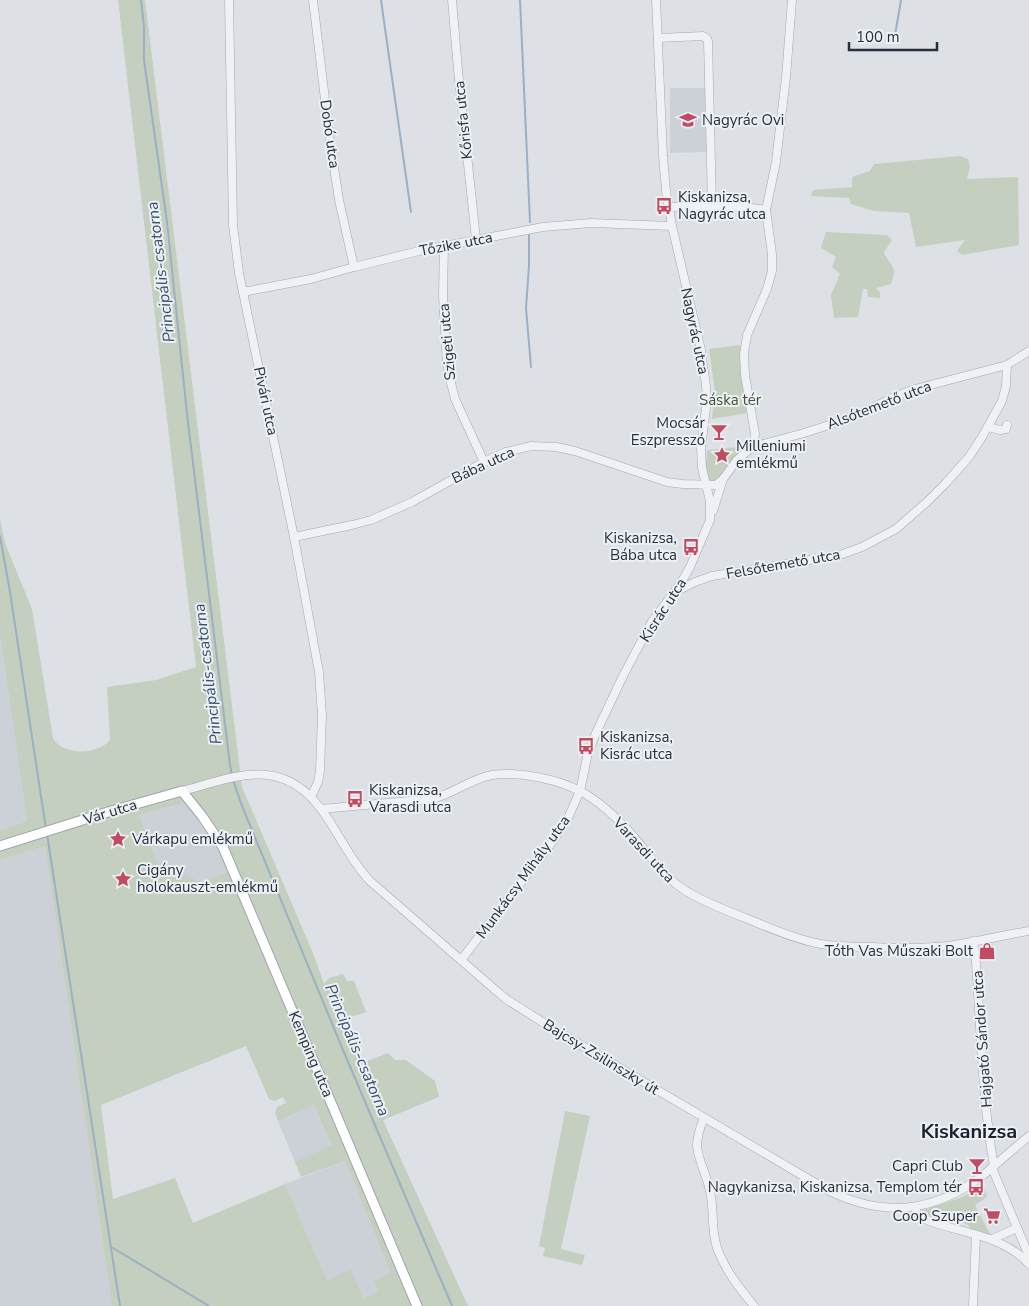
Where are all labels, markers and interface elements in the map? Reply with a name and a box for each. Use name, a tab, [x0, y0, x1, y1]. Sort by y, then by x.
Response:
scale bar	[849, 20, 936, 52]
text: 100 m	[856, 27, 900, 47]
street label: Kőrisfa utca	[449, 80, 477, 160]
street label: Dobó utca	[315, 99, 345, 169]
school or university icon: Nagyrác Ovi	[678, 110, 698, 130]
place label: Nagyrác Ovi	[702, 110, 784, 130]
place label: Kiskanizsa, Nagyrác utca	[678, 187, 766, 224]
bus stop icon: Kiskanizsa, Nagyrác utca	[654, 196, 674, 216]
water label: Principális-csatorna	[141, 200, 181, 344]
street label: Tőzike utca	[418, 227, 494, 261]
street label: Nagyrác utca	[676, 286, 714, 376]
street label: Szigeti utca	[434, 303, 460, 381]
street label: Pivári utca	[249, 365, 283, 437]
street label: Alsótemető utca	[824, 376, 934, 434]
park label: Sáska tér	[699, 390, 762, 410]
place label: Mocsár Eszpresszó	[631, 413, 706, 450]
bar icon: Mocsár Eszpresszó	[709, 422, 729, 442]
place label: Milleniumi emlékmű	[736, 436, 806, 473]
street label: Bába utca	[448, 442, 518, 488]
place icon: Milleniumi emlékmű	[712, 445, 732, 465]
place label: Kiskanizsa, Bába utca	[604, 528, 677, 565]
bus stop icon: Kiskanizsa, Bába utca	[681, 537, 701, 557]
street label: Felsőtemető utca	[724, 544, 842, 584]
street label: Kisrác utca	[635, 574, 691, 646]
water label: Principális-csatorna	[188, 602, 228, 746]
place label: Kiskanizsa, Kisrác utca	[600, 727, 673, 764]
bus stop icon: Kiskanizsa, Kisrác utca	[576, 736, 596, 756]
place label: Kiskanizsa, Varasdi utca	[368, 780, 451, 817]
bus stop icon: Kiskanizsa, Varasdi utca	[345, 789, 365, 809]
street label: Vár utca	[80, 794, 139, 830]
street label: Munkácsy Mihály utca	[471, 811, 575, 943]
street label: Varasdi utca	[608, 812, 679, 887]
place icon: Várkapu emlékmű	[108, 829, 128, 849]
place label: Várkapu emlékmű	[131, 829, 253, 849]
place label: Cigány holokauszt-emlékmű	[137, 860, 278, 897]
place icon: Cigány holokauszt-emlékmű	[113, 869, 133, 889]
place label: Tóth Vas Műszaki Bolt	[825, 941, 974, 961]
shop icon: Tóth Vas Műszaki Bolt	[977, 941, 997, 961]
street label: Hajgató Sándor utca	[967, 970, 997, 1108]
water label: Principális-csatorna	[319, 980, 395, 1120]
street label: Kemping utca	[284, 1008, 338, 1100]
street label: Bajcsy-Zsilinszky út	[539, 1014, 663, 1100]
district label: Kiskanizsa	[921, 1118, 1017, 1145]
place label: Capri Club	[892, 1156, 963, 1176]
bar icon: Capri Club	[967, 1156, 987, 1176]
place label: Nagykanizsa, Kiskanizsa, Templom tér	[708, 1177, 963, 1197]
bus stop icon: Nagykanizsa, Kiskanizsa, Templom tér	[966, 1177, 986, 1197]
place label: Coop Szuper	[892, 1206, 979, 1226]
supermarket icon: Coop Szuper	[982, 1206, 1002, 1226]

